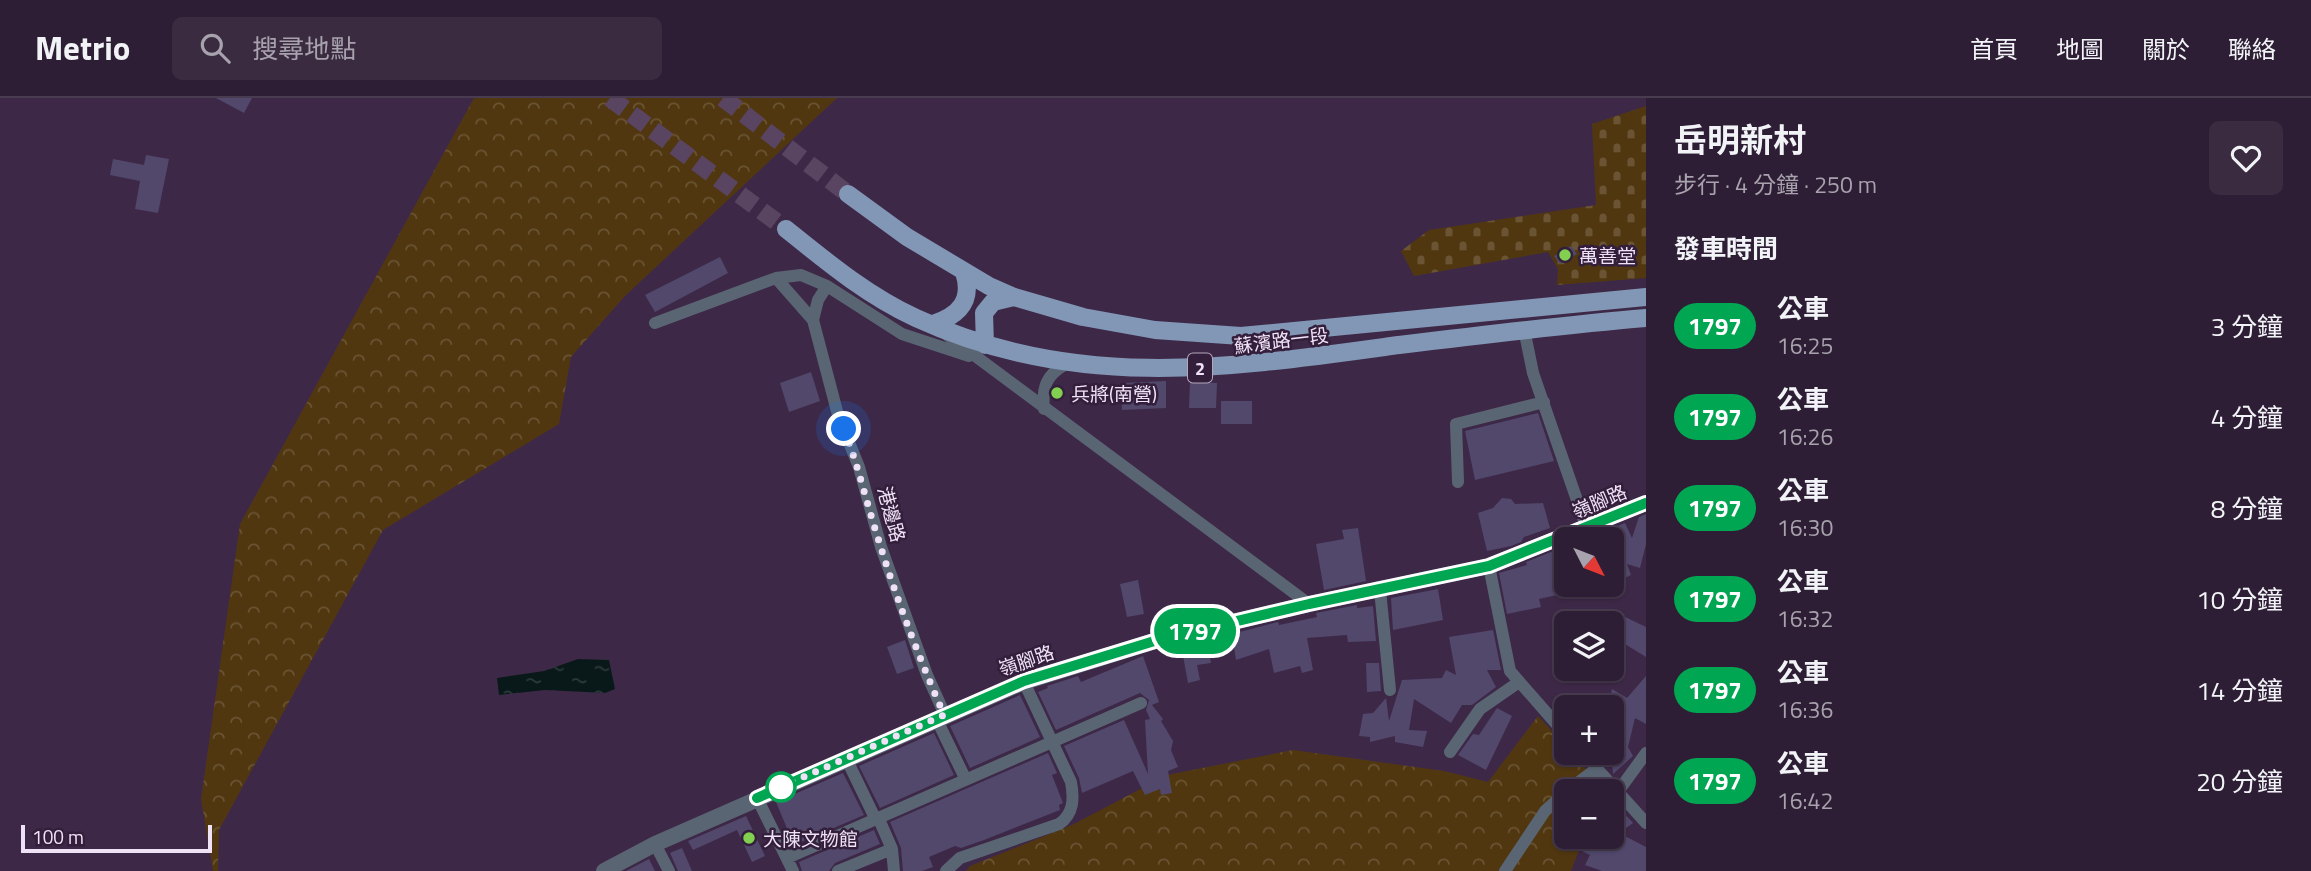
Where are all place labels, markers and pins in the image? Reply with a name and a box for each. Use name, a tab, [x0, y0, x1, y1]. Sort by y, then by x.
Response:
place label: 萬善堂	[1579, 241, 1636, 270]
marker: 萬善堂	[1557, 247, 1573, 263]
place label: 兵將(南營)	[1071, 379, 1157, 408]
marker: 兵將(南營)	[1049, 385, 1065, 401]
unlabelled marker	[766, 772, 796, 802]
place label: 大陳文物館	[763, 824, 858, 853]
marker: 大陳文物館	[741, 830, 757, 846]

